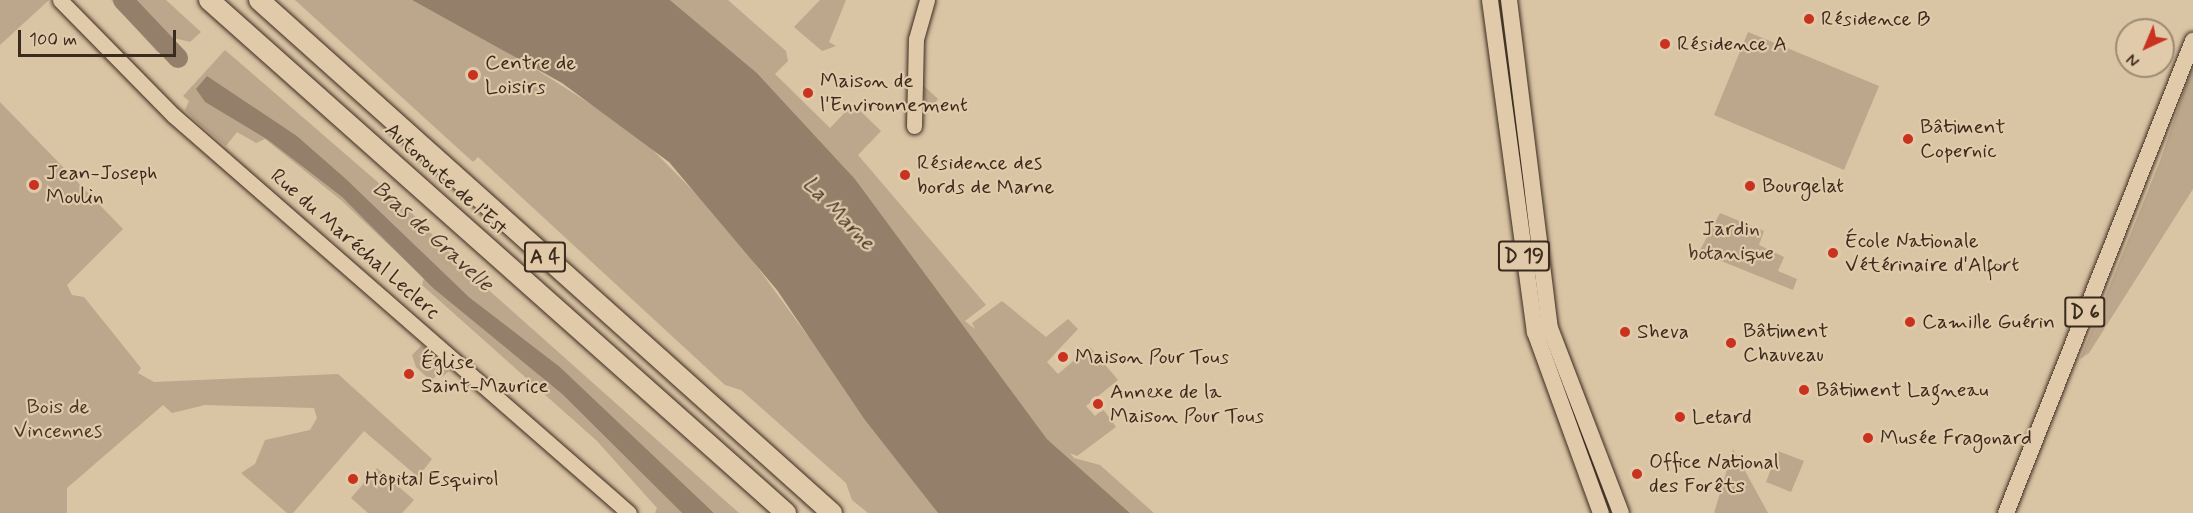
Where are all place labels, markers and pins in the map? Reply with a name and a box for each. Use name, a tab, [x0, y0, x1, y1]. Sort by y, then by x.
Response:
place label: Résidence B	[1821, 6, 1930, 32]
marker: Résidence B	[1802, 12, 1816, 26]
place label: Résidence A	[1677, 31, 1787, 57]
marker: Résidence A	[1658, 37, 1672, 51]
place label: Centre de Loisirs	[485, 50, 576, 100]
marker: Centre de Loisirs	[466, 68, 480, 82]
place label: Maison de l'Environnement	[820, 68, 968, 118]
marker: Maison de l'Environnement	[801, 86, 815, 100]
place label: Bâtiment Copernic	[1920, 114, 2005, 164]
marker: Bâtiment Copernic	[1901, 132, 1915, 146]
place label: Résidence des bords de Marne	[917, 150, 1059, 200]
place label: Jean-Joseph Moulin	[46, 160, 158, 210]
marker: Résidence des bords de Marne	[898, 168, 912, 182]
place label: Bourgelat	[1762, 173, 1844, 199]
marker: Jean-Joseph Moulin	[27, 178, 41, 192]
marker: Bourgelat	[1743, 179, 1757, 193]
place label: École Nationale Vétérinaire d'Alfort	[1845, 228, 2019, 278]
marker: École Nationale Vétérinaire d'Alfort	[1826, 246, 1840, 260]
place label: Camille Guérin	[1922, 309, 2055, 335]
marker: Camille Guérin	[1903, 315, 1917, 329]
place label: Bâtiment Chauveau	[1743, 318, 1828, 368]
place label: Sheva	[1637, 319, 1689, 345]
marker: Sheva	[1618, 325, 1632, 339]
marker: Bâtiment Chauveau	[1724, 336, 1738, 350]
place label: Maison Pour Tous	[1075, 344, 1226, 370]
place label: Église Saint-Maurice	[421, 349, 549, 399]
marker: Maison Pour Tous	[1056, 350, 1070, 364]
marker: Église Saint-Maurice	[402, 367, 416, 381]
place label: Bâtiment Lagneau	[1816, 377, 1989, 403]
place label: Annexe de la Maison Pour Tous	[1110, 379, 1261, 429]
marker: Bâtiment Lagneau	[1797, 383, 1811, 397]
marker: Annexe de la Maison Pour Tous	[1091, 397, 1105, 411]
place label: Letard	[1692, 404, 1752, 430]
marker: Letard	[1673, 410, 1687, 424]
place label: Musée Fragonard	[1880, 425, 2035, 451]
marker: Musée Fragonard	[1861, 431, 1875, 445]
place label: Office National des Forêts	[1649, 449, 1780, 499]
place label: Hôpital Esquirol	[365, 466, 496, 492]
marker: Office National des Forêts	[1630, 467, 1644, 481]
marker: Hôpital Esquirol	[346, 472, 360, 486]

